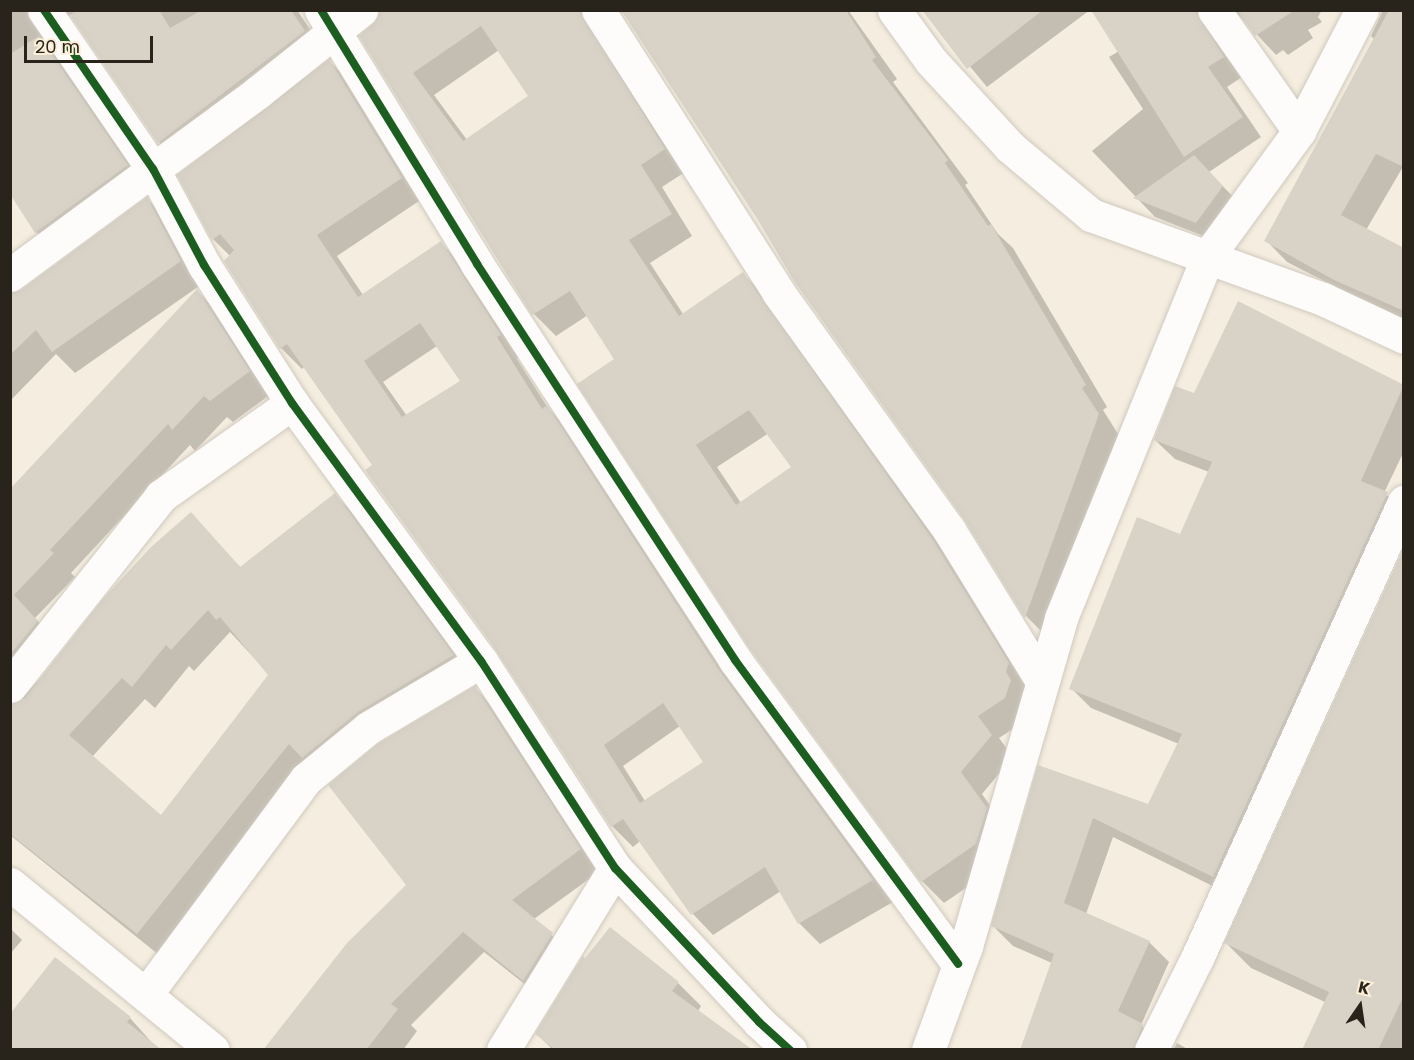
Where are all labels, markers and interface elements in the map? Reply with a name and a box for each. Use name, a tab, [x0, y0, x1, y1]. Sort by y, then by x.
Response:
scale bar	[27, 24, 156, 62]
text: 20 m	[35, 34, 80, 59]
north arrow	[1330, 976, 1390, 1036]
text: K	[1356, 976, 1372, 1000]

